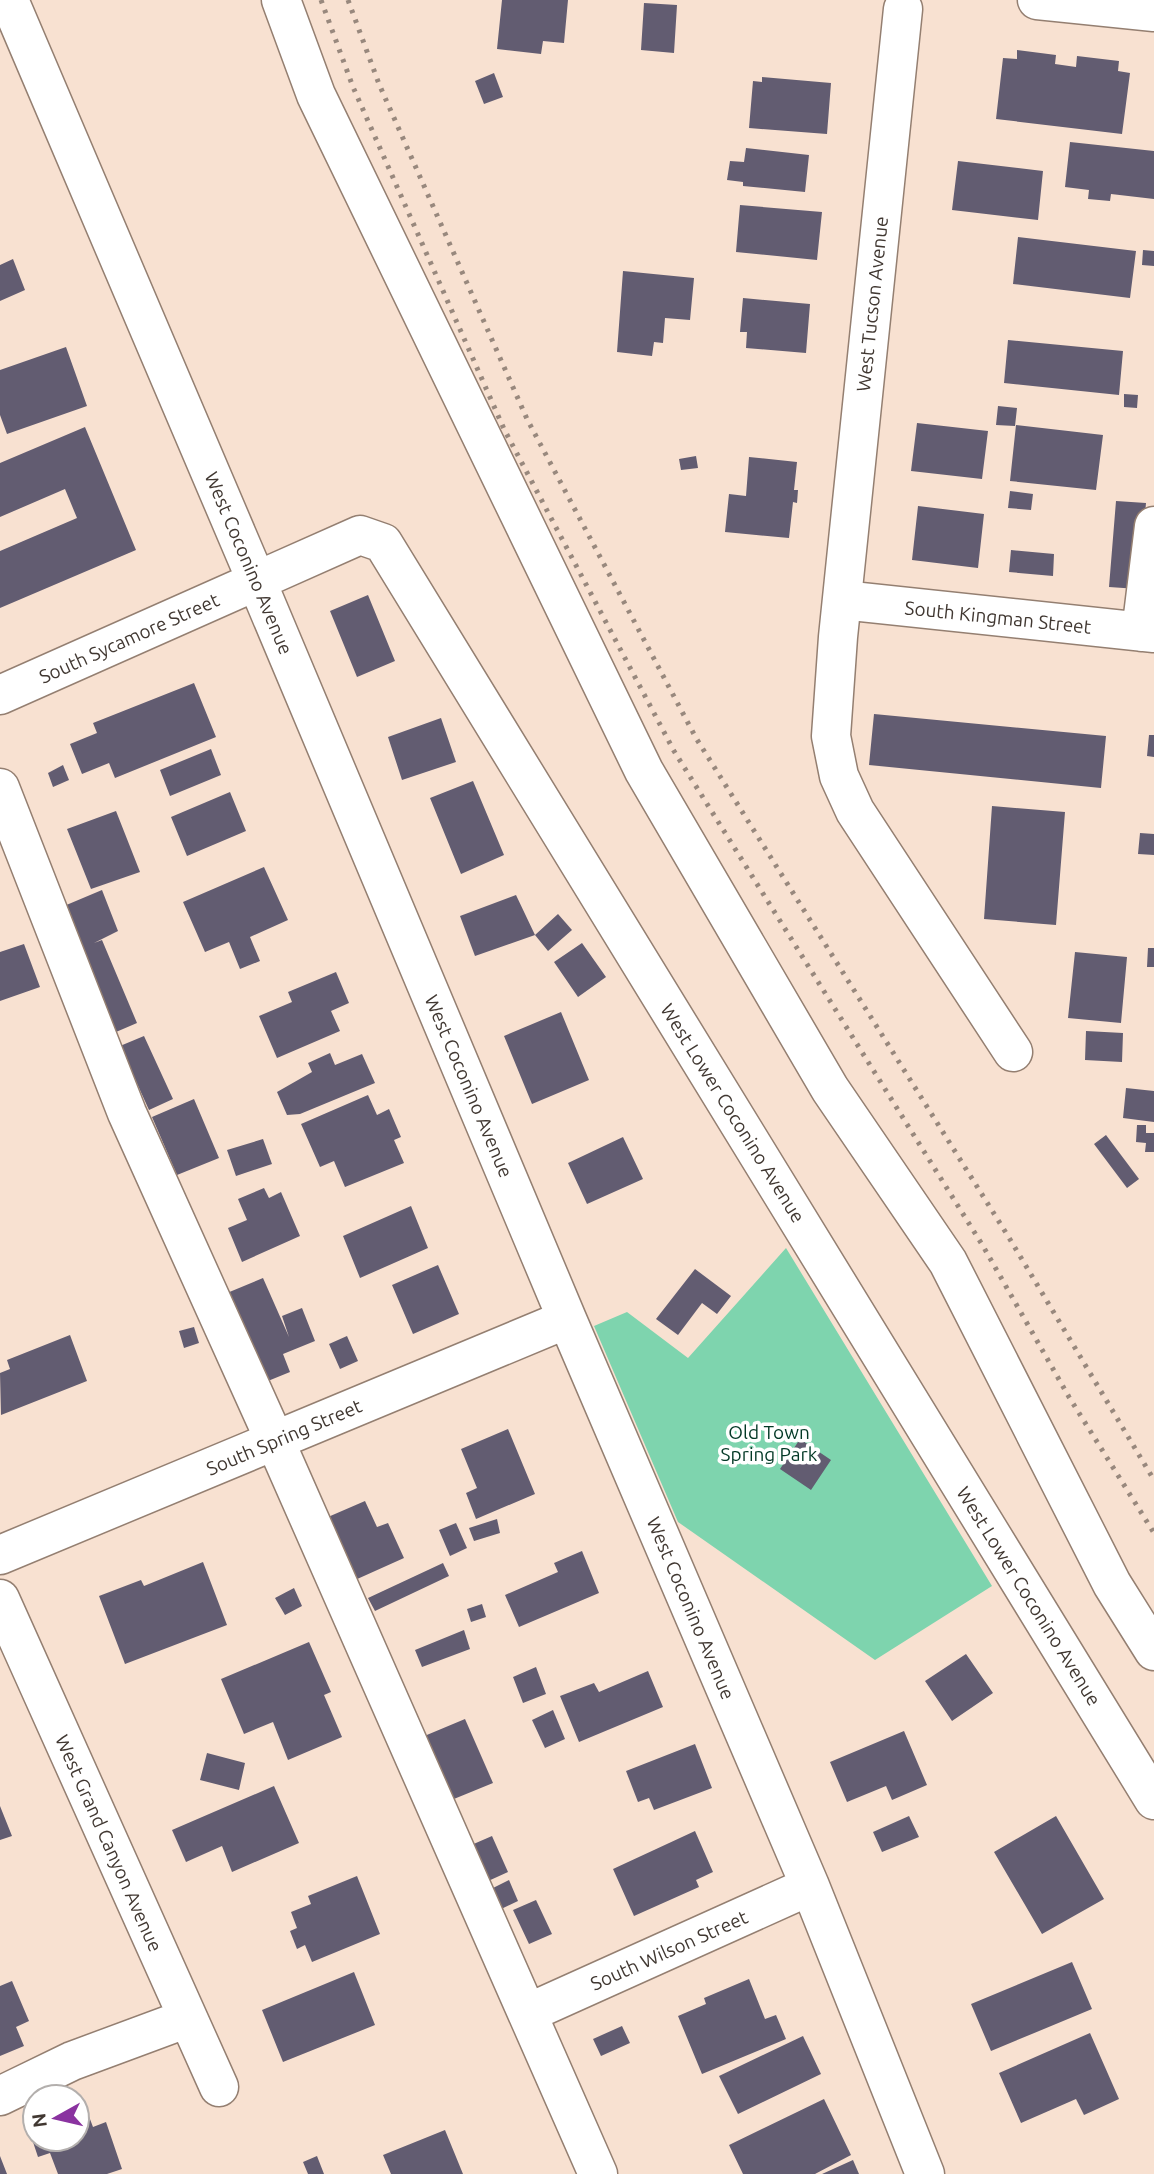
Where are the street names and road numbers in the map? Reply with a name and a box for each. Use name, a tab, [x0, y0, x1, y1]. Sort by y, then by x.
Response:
street label: West Tucson Avenue	[852, 215, 892, 393]
street label: West Coconino Avenue	[201, 468, 297, 658]
street label: South Sycamore Street	[36, 588, 223, 688]
street label: South Kingman Street	[904, 596, 1093, 638]
street label: West Coconino Avenue	[421, 991, 517, 1181]
street label: West Lower Coconino Avenue	[656, 1000, 810, 1226]
street label: South Spring Street	[203, 1394, 365, 1480]
street label: West Lower Coconino Avenue	[952, 1483, 1106, 1709]
street label: West Coconino Avenue	[643, 1513, 739, 1703]
street label: West Grand Canyon Avenue	[51, 1731, 167, 1955]
street label: South Wilson Street	[587, 1905, 751, 1995]

